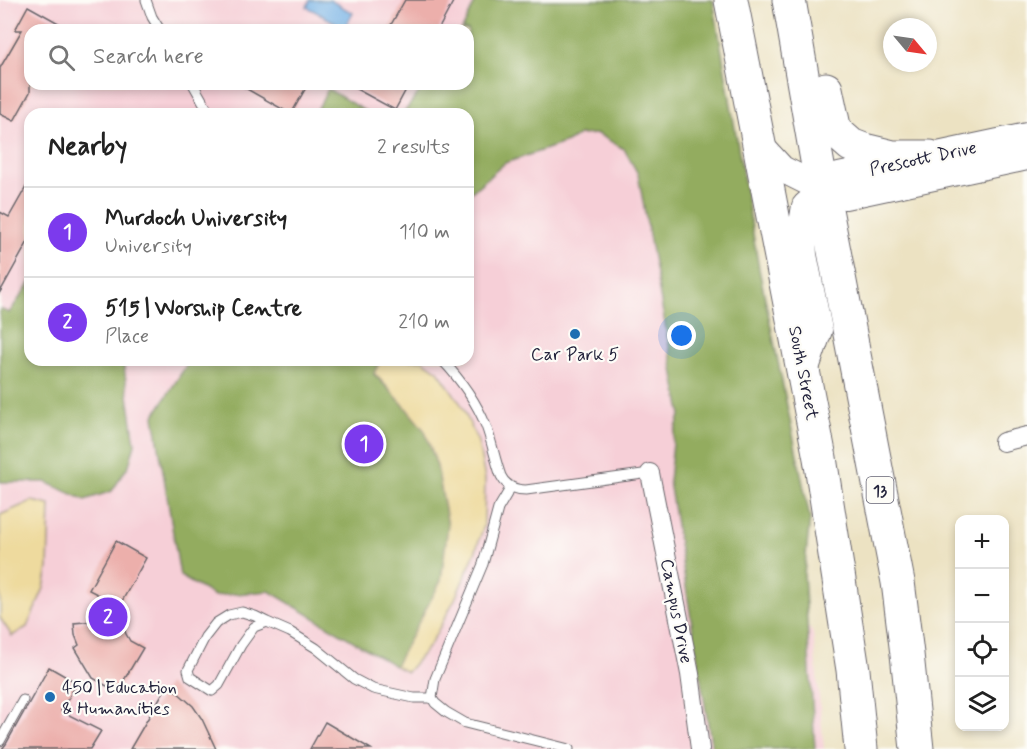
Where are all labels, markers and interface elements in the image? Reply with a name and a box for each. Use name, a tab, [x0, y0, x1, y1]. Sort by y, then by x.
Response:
north arrow	[883, 18, 937, 72]
search box	[24, 24, 474, 90]
icon: search	[45, 41, 78, 74]
text: Search here	[93, 43, 204, 71]
text: Nearby	[48, 130, 127, 164]
text: 2 results	[377, 134, 450, 161]
street label: Prescott Drive	[867, 136, 979, 182]
text: Murdoch University	[105, 205, 287, 233]
text: 1	[63, 219, 72, 246]
text: 110 m	[399, 219, 450, 246]
text: University	[105, 233, 192, 260]
text: 515 | Worship Centre	[105, 295, 302, 323]
text: 2	[63, 309, 72, 336]
text: 210 m	[398, 309, 450, 336]
your location	[667, 321, 696, 350]
text: Place	[105, 323, 149, 350]
street label: South Street	[782, 324, 824, 423]
marker: Car Park 5	[568, 327, 582, 341]
place label: Car Park 5	[531, 343, 619, 367]
pin: 1	[344, 422, 384, 466]
road number: 13	[866, 477, 894, 503]
map controls	[955, 515, 1009, 731]
button: +	[955, 515, 1009, 569]
street label: Campus Drive	[654, 557, 698, 666]
button: −	[955, 569, 1009, 623]
pin: 2	[88, 594, 128, 640]
button: locate	[955, 623, 1009, 677]
place label: 450 | Education & Humanities	[62, 676, 177, 721]
button: layers	[955, 677, 1009, 731]
marker: 450 | Education & Humanities	[43, 690, 57, 704]

